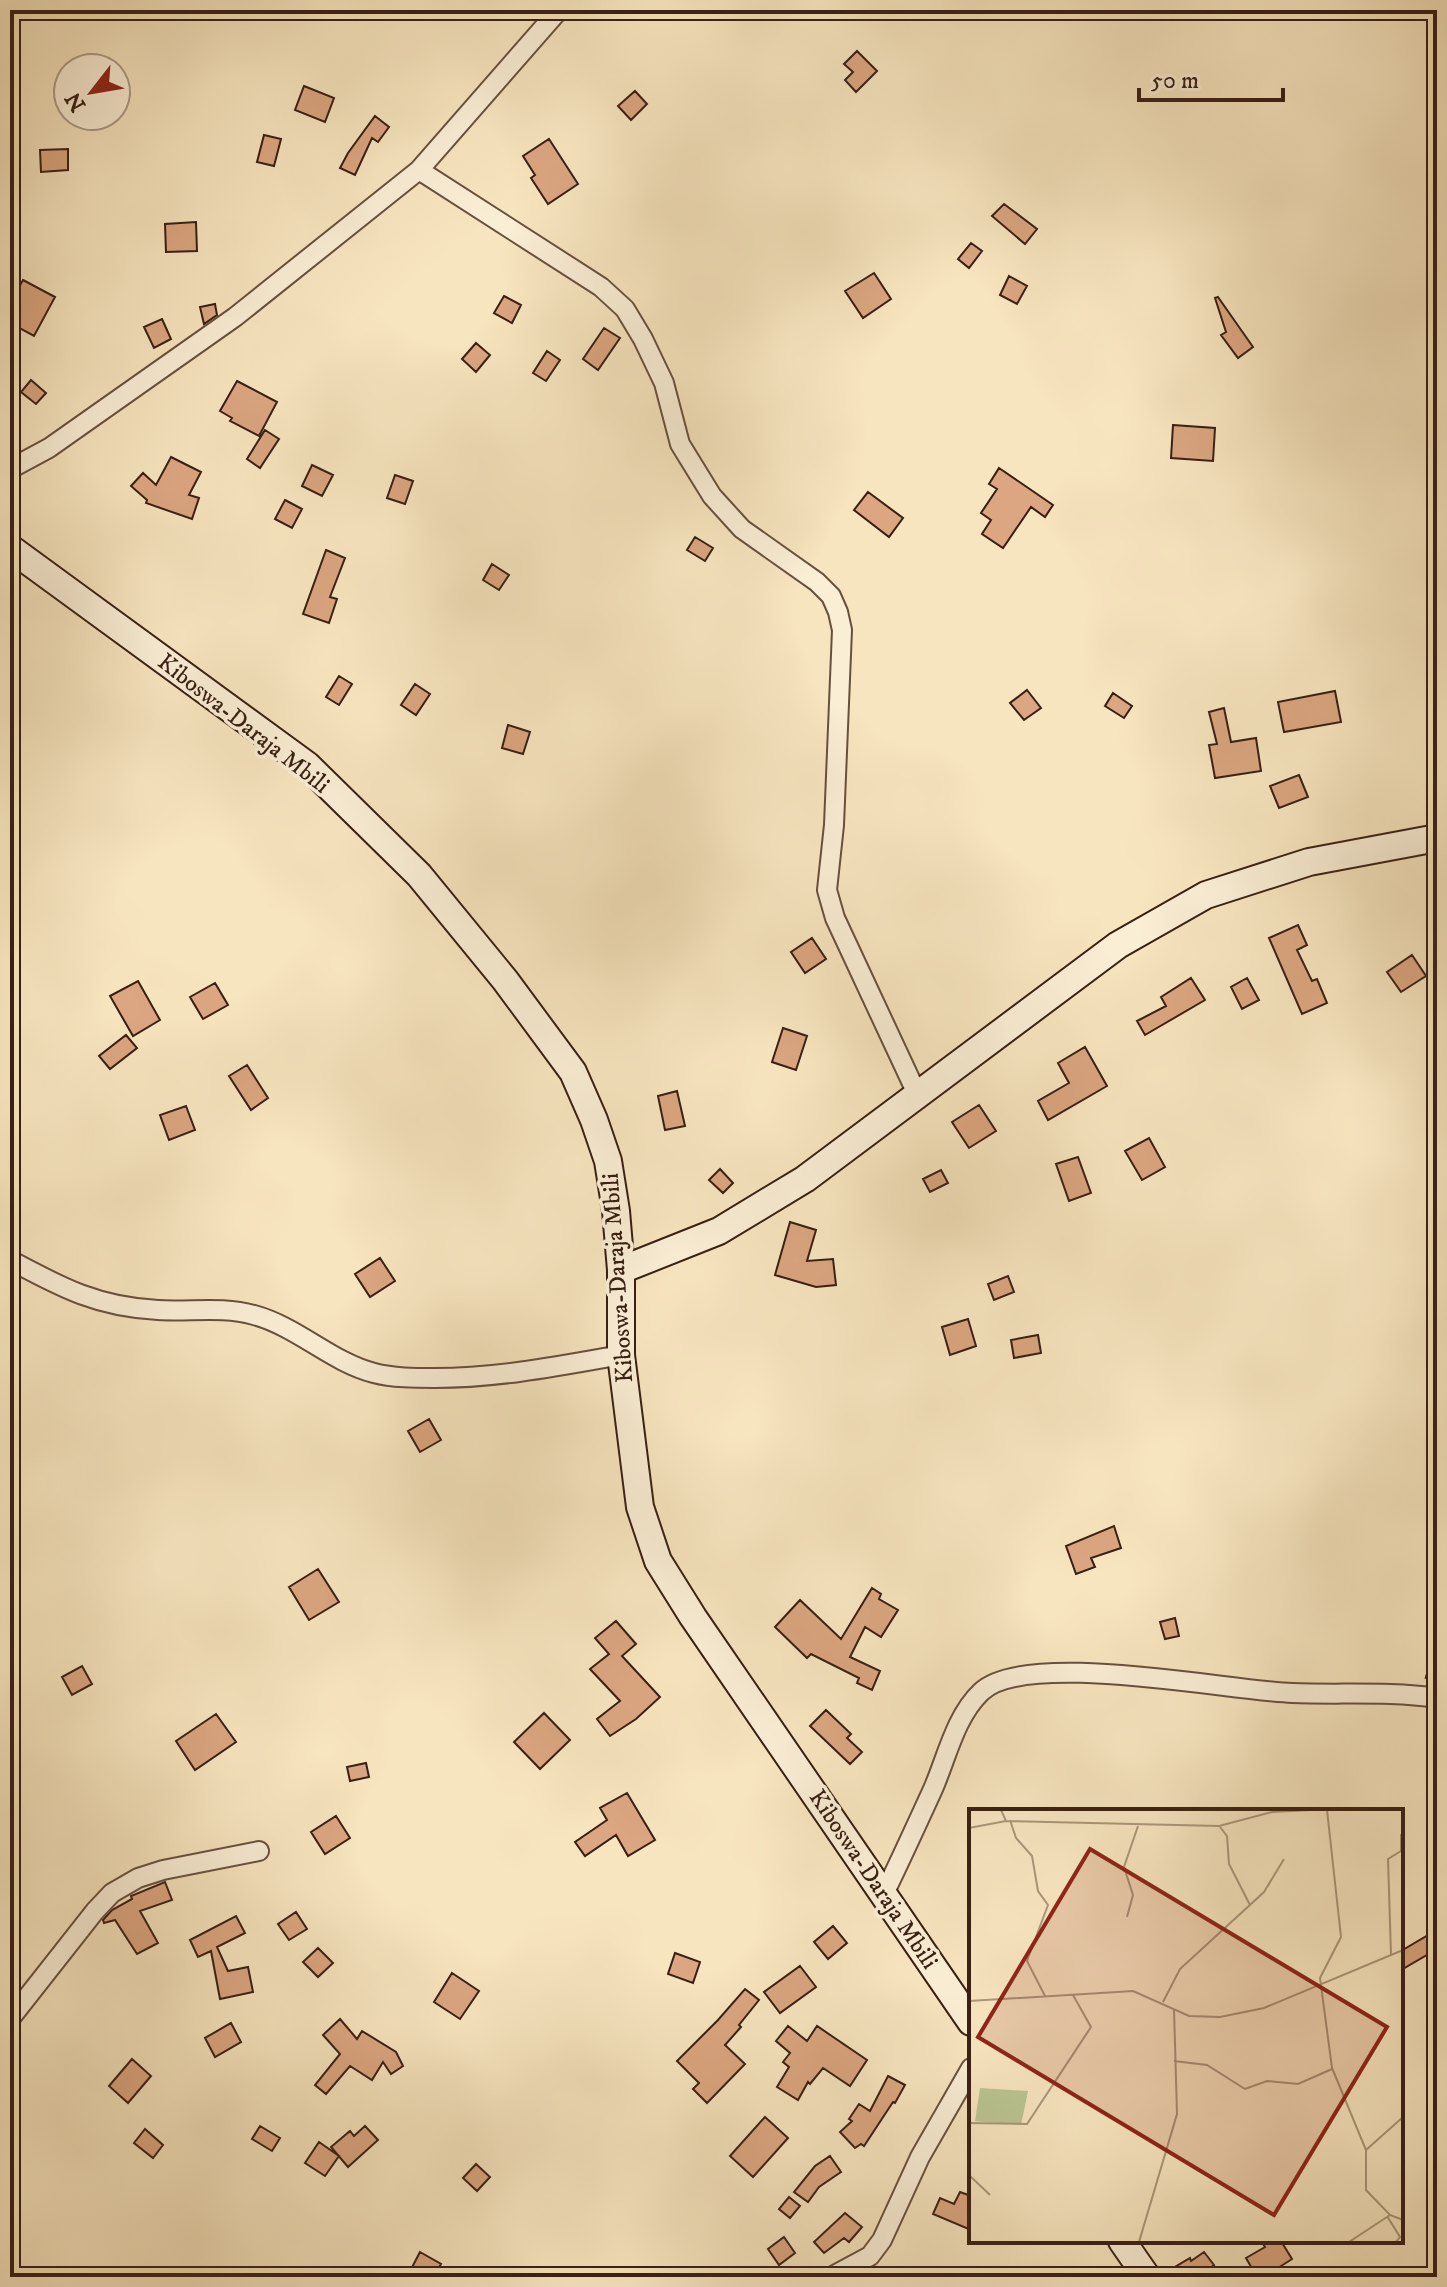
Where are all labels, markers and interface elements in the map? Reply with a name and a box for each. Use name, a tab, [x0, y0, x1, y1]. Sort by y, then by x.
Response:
north arrow	[52, 52, 132, 132]
scale bar	[1139, 52, 1283, 102]
text: 50 m	[1151, 66, 1199, 96]
text: N	[60, 87, 92, 116]
street label: Kiboswa-Daraja Mbili	[151, 647, 335, 800]
street label: Kiboswa-Daraja Mbili	[596, 1172, 640, 1384]
street label: Kiboswa-Daraja Mbili	[802, 1784, 944, 1975]
inset map	[969, 1809, 1403, 2243]

